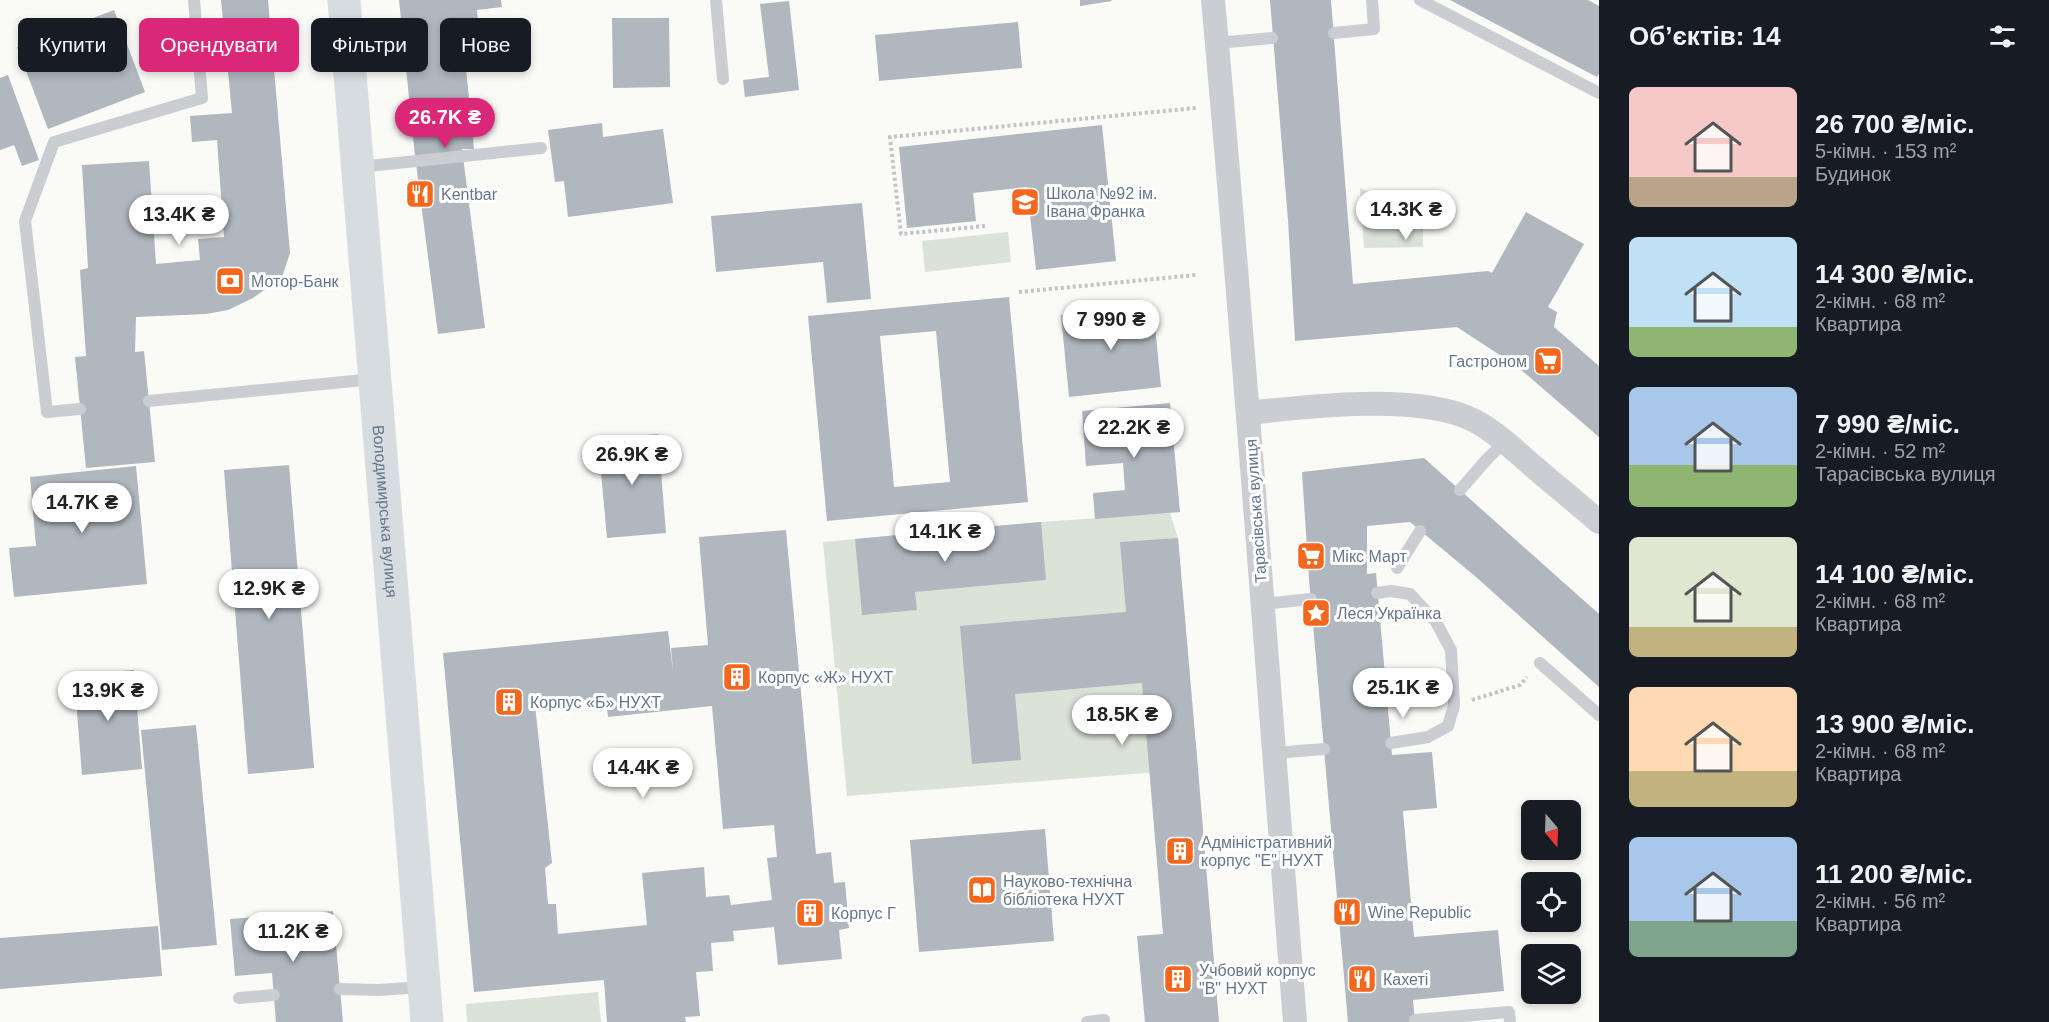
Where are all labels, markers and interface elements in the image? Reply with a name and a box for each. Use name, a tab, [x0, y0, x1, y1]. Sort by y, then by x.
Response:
chip: Купити	[18, 18, 127, 72]
chip: Орендувати	[139, 18, 299, 72]
chip: Фільтри	[311, 18, 428, 72]
chip: Нове	[440, 18, 531, 72]
icon: filters	[1986, 20, 2019, 53]
text: Об’єктів: 14	[1629, 21, 1781, 51]
pin: 26.7K ₴	[390, 98, 500, 149]
text: 26.7K ₴	[409, 106, 481, 128]
text: 26 700 ₴/міс.	[1815, 109, 1974, 139]
icon: home	[1677, 111, 1749, 183]
text: 5-кімн. · 153 m²	[1815, 140, 1956, 162]
text: Будинок	[1815, 163, 1891, 185]
restaurant icon: Kentbar	[404, 178, 436, 210]
place label: Школа №92 ім. Івана Франка	[1046, 185, 1157, 220]
place label: Kentbar	[441, 186, 498, 203]
school or university icon: Школа №92 ім. Івана Франка	[1009, 186, 1041, 218]
pin: 14.3K ₴	[1351, 190, 1461, 241]
pin: 13.4K ₴	[124, 195, 234, 246]
text: 14.3K ₴	[1370, 198, 1442, 220]
text: 13.4K ₴	[143, 203, 215, 225]
text: 14 300 ₴/міс.	[1815, 259, 1974, 289]
icon: home	[1677, 261, 1749, 333]
bank icon: Мотор-Банк	[214, 265, 246, 297]
place label: Мотор-Банк	[251, 273, 340, 290]
text: 2-кімн. · 68 m²	[1815, 290, 1945, 312]
pin: 7 990 ₴	[1056, 300, 1166, 351]
text: 7 990 ₴	[1077, 308, 1145, 330]
text: Квартира	[1815, 313, 1901, 335]
supermarket icon: Гастроном	[1532, 345, 1564, 377]
place label: Гастроном	[1448, 353, 1527, 370]
pin: 22.2K ₴	[1079, 408, 1189, 459]
text: 7 990 ₴/міс.	[1815, 409, 1960, 439]
icon: home	[1677, 411, 1749, 483]
text: 22.2K ₴	[1098, 416, 1170, 438]
street label: Володимирська вулиця	[370, 424, 401, 598]
pin: 26.9K ₴	[577, 435, 687, 486]
street label: Тарасівська вулиця	[1242, 438, 1270, 584]
text: 2-кімн. · 52 m²	[1815, 440, 1945, 462]
text: 26.9K ₴	[596, 443, 668, 465]
text: Тарасівська вулиця	[1815, 463, 1996, 485]
pin: 14.7K ₴	[27, 483, 137, 534]
text: 14.7K ₴	[46, 491, 118, 513]
pin: 14.1K ₴	[890, 512, 1000, 563]
text: 14.1K ₴	[909, 520, 981, 542]
supermarket icon: Мікс Март	[1295, 540, 1327, 572]
place label: Мікс Март	[1332, 548, 1407, 565]
text: 14 100 ₴/міс.	[1815, 559, 1974, 589]
icon: home	[1677, 561, 1749, 633]
pin: 12.9K ₴	[214, 569, 324, 620]
text: 12.9K ₴	[233, 577, 305, 599]
text: 2-кімн. · 68 m²	[1815, 590, 1945, 612]
place icon: Леся Українка	[1300, 597, 1332, 629]
place label: Леся Українка	[1337, 605, 1441, 622]
text: Квартира	[1815, 613, 1901, 635]
building icon: Корпус «Ж» НУХТ	[721, 661, 753, 693]
pin: 25.1K ₴	[1348, 668, 1458, 719]
place label: Корпус «Ж» НУХТ	[758, 669, 893, 686]
pin: 13.9K ₴	[53, 671, 163, 722]
text: 25.1K ₴	[1367, 676, 1439, 698]
text: 13.9K ₴	[72, 679, 144, 701]
building icon: Корпус «Б» НУХТ	[493, 686, 525, 718]
place label: Корпус «Б» НУХТ	[530, 694, 661, 711]
pin: 18.5K ₴	[1067, 695, 1177, 746]
text: 18.5K ₴	[1086, 703, 1158, 725]
text: 13 900 ₴/міс.	[1815, 709, 1974, 739]
icon: home	[1677, 711, 1749, 783]
text: 2-кімн. · 68 m²	[1815, 740, 1945, 762]
pin: 14.4K ₴	[588, 748, 698, 799]
text: 14.4K ₴	[607, 756, 679, 778]
text: Квартира	[1815, 763, 1901, 785]
north arrow	[1521, 800, 1581, 860]
map controls	[1521, 800, 1581, 1004]
place label: Адміністративний корпус "Е" НУХТ	[1201, 834, 1332, 869]
building icon: Адміністративний корпус "Е" НУХТ	[1164, 835, 1196, 867]
text: 11 200 ₴/міс.	[1815, 859, 1973, 889]
icon: home	[1677, 861, 1749, 933]
button: locate	[1521, 872, 1581, 932]
place label: Науково-технічна бібліотека НУХТ	[1003, 873, 1132, 908]
library icon: Науково-технічна бібліотека НУХТ	[966, 874, 998, 906]
text: 2-кімн. · 56 m²	[1815, 890, 1945, 912]
restaurant icon: Wine Republic	[1331, 896, 1363, 928]
building icon: Корпус Г	[794, 897, 826, 929]
place label: Wine Republic	[1368, 904, 1471, 921]
place label: Корпус Г	[831, 905, 896, 922]
pin: 11.2K ₴	[238, 912, 348, 963]
text: Квартира	[1815, 913, 1901, 935]
text: 11.2K ₴	[257, 920, 329, 942]
button: layers	[1521, 944, 1581, 1004]
place label: Учбовий корпус "В" НУХТ	[1199, 962, 1316, 997]
building icon: Учбовий корпус "В" НУХТ	[1162, 963, 1194, 995]
restaurant icon: Кахеті	[1346, 963, 1378, 995]
place label: Кахеті	[1383, 971, 1428, 988]

